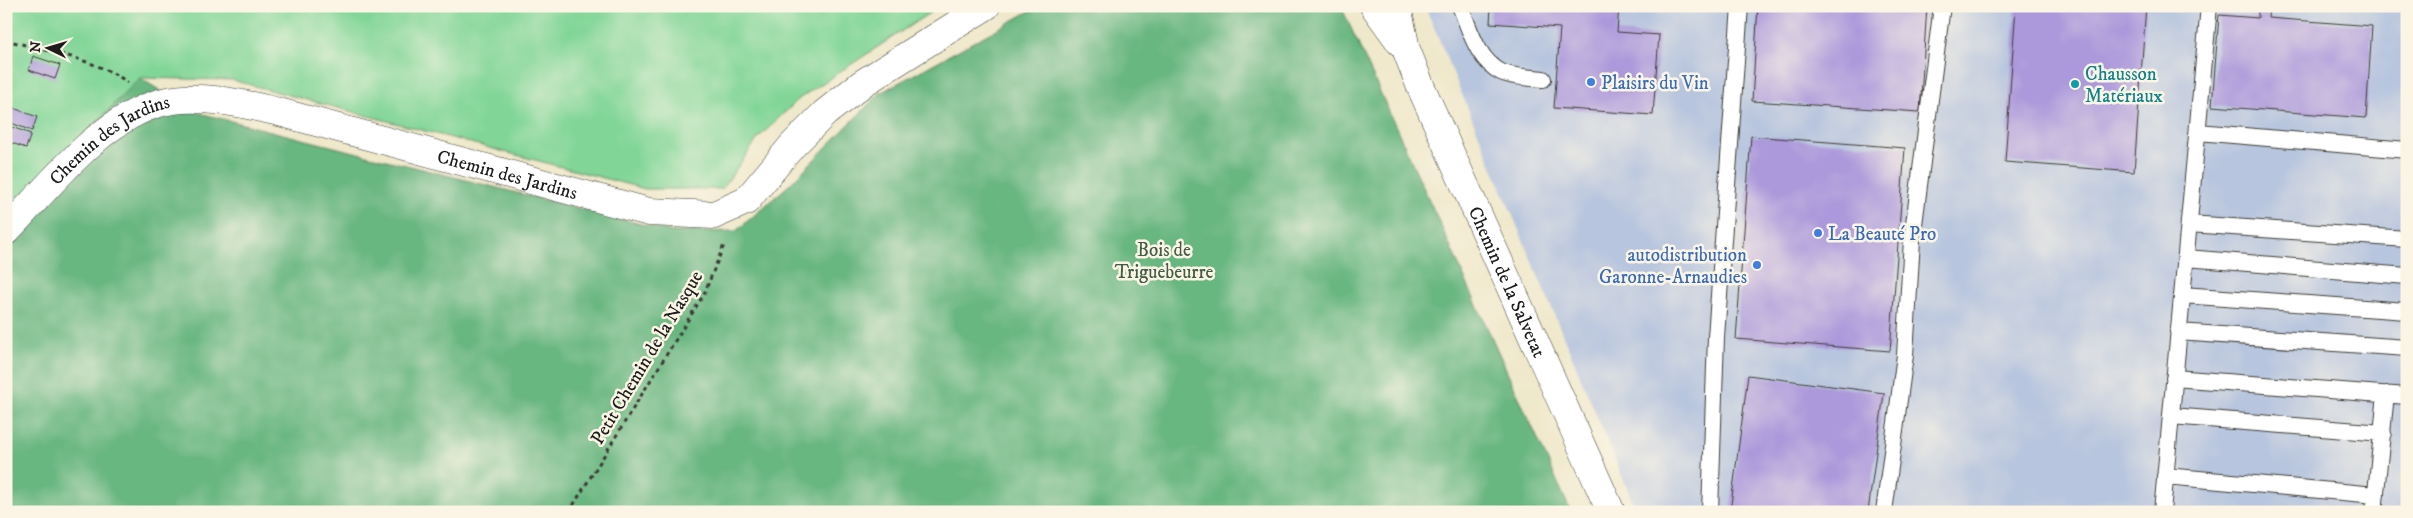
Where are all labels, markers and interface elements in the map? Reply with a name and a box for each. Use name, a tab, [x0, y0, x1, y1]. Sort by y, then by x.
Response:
north arrow	[22, 22, 72, 72]
text: N	[27, 40, 46, 53]
place label: Chausson Matériaux	[2085, 63, 2164, 108]
place label: Plaisirs du Vin	[1601, 72, 1709, 95]
marker: Plaisirs du Vin	[1585, 76, 1597, 88]
marker: Chausson Matériaux	[2069, 78, 2081, 90]
street label: Chemin des Jardins	[45, 91, 172, 190]
street label: Chemin des Jardins	[434, 145, 580, 205]
street label: Chemin de la Salvetat	[1463, 203, 1550, 361]
place label: La Beauté Pro	[1828, 223, 1936, 246]
marker: La Beauté Pro	[1812, 227, 1824, 239]
park label: Bois de Triguebeurre	[1115, 239, 1213, 284]
place label: autodistribution Garonne-Arnaudies	[1599, 244, 1747, 289]
marker: autodistribution Garonne-Arnaudies	[1751, 259, 1763, 271]
street label: Petit Chemin de la Nasque	[586, 267, 709, 449]

